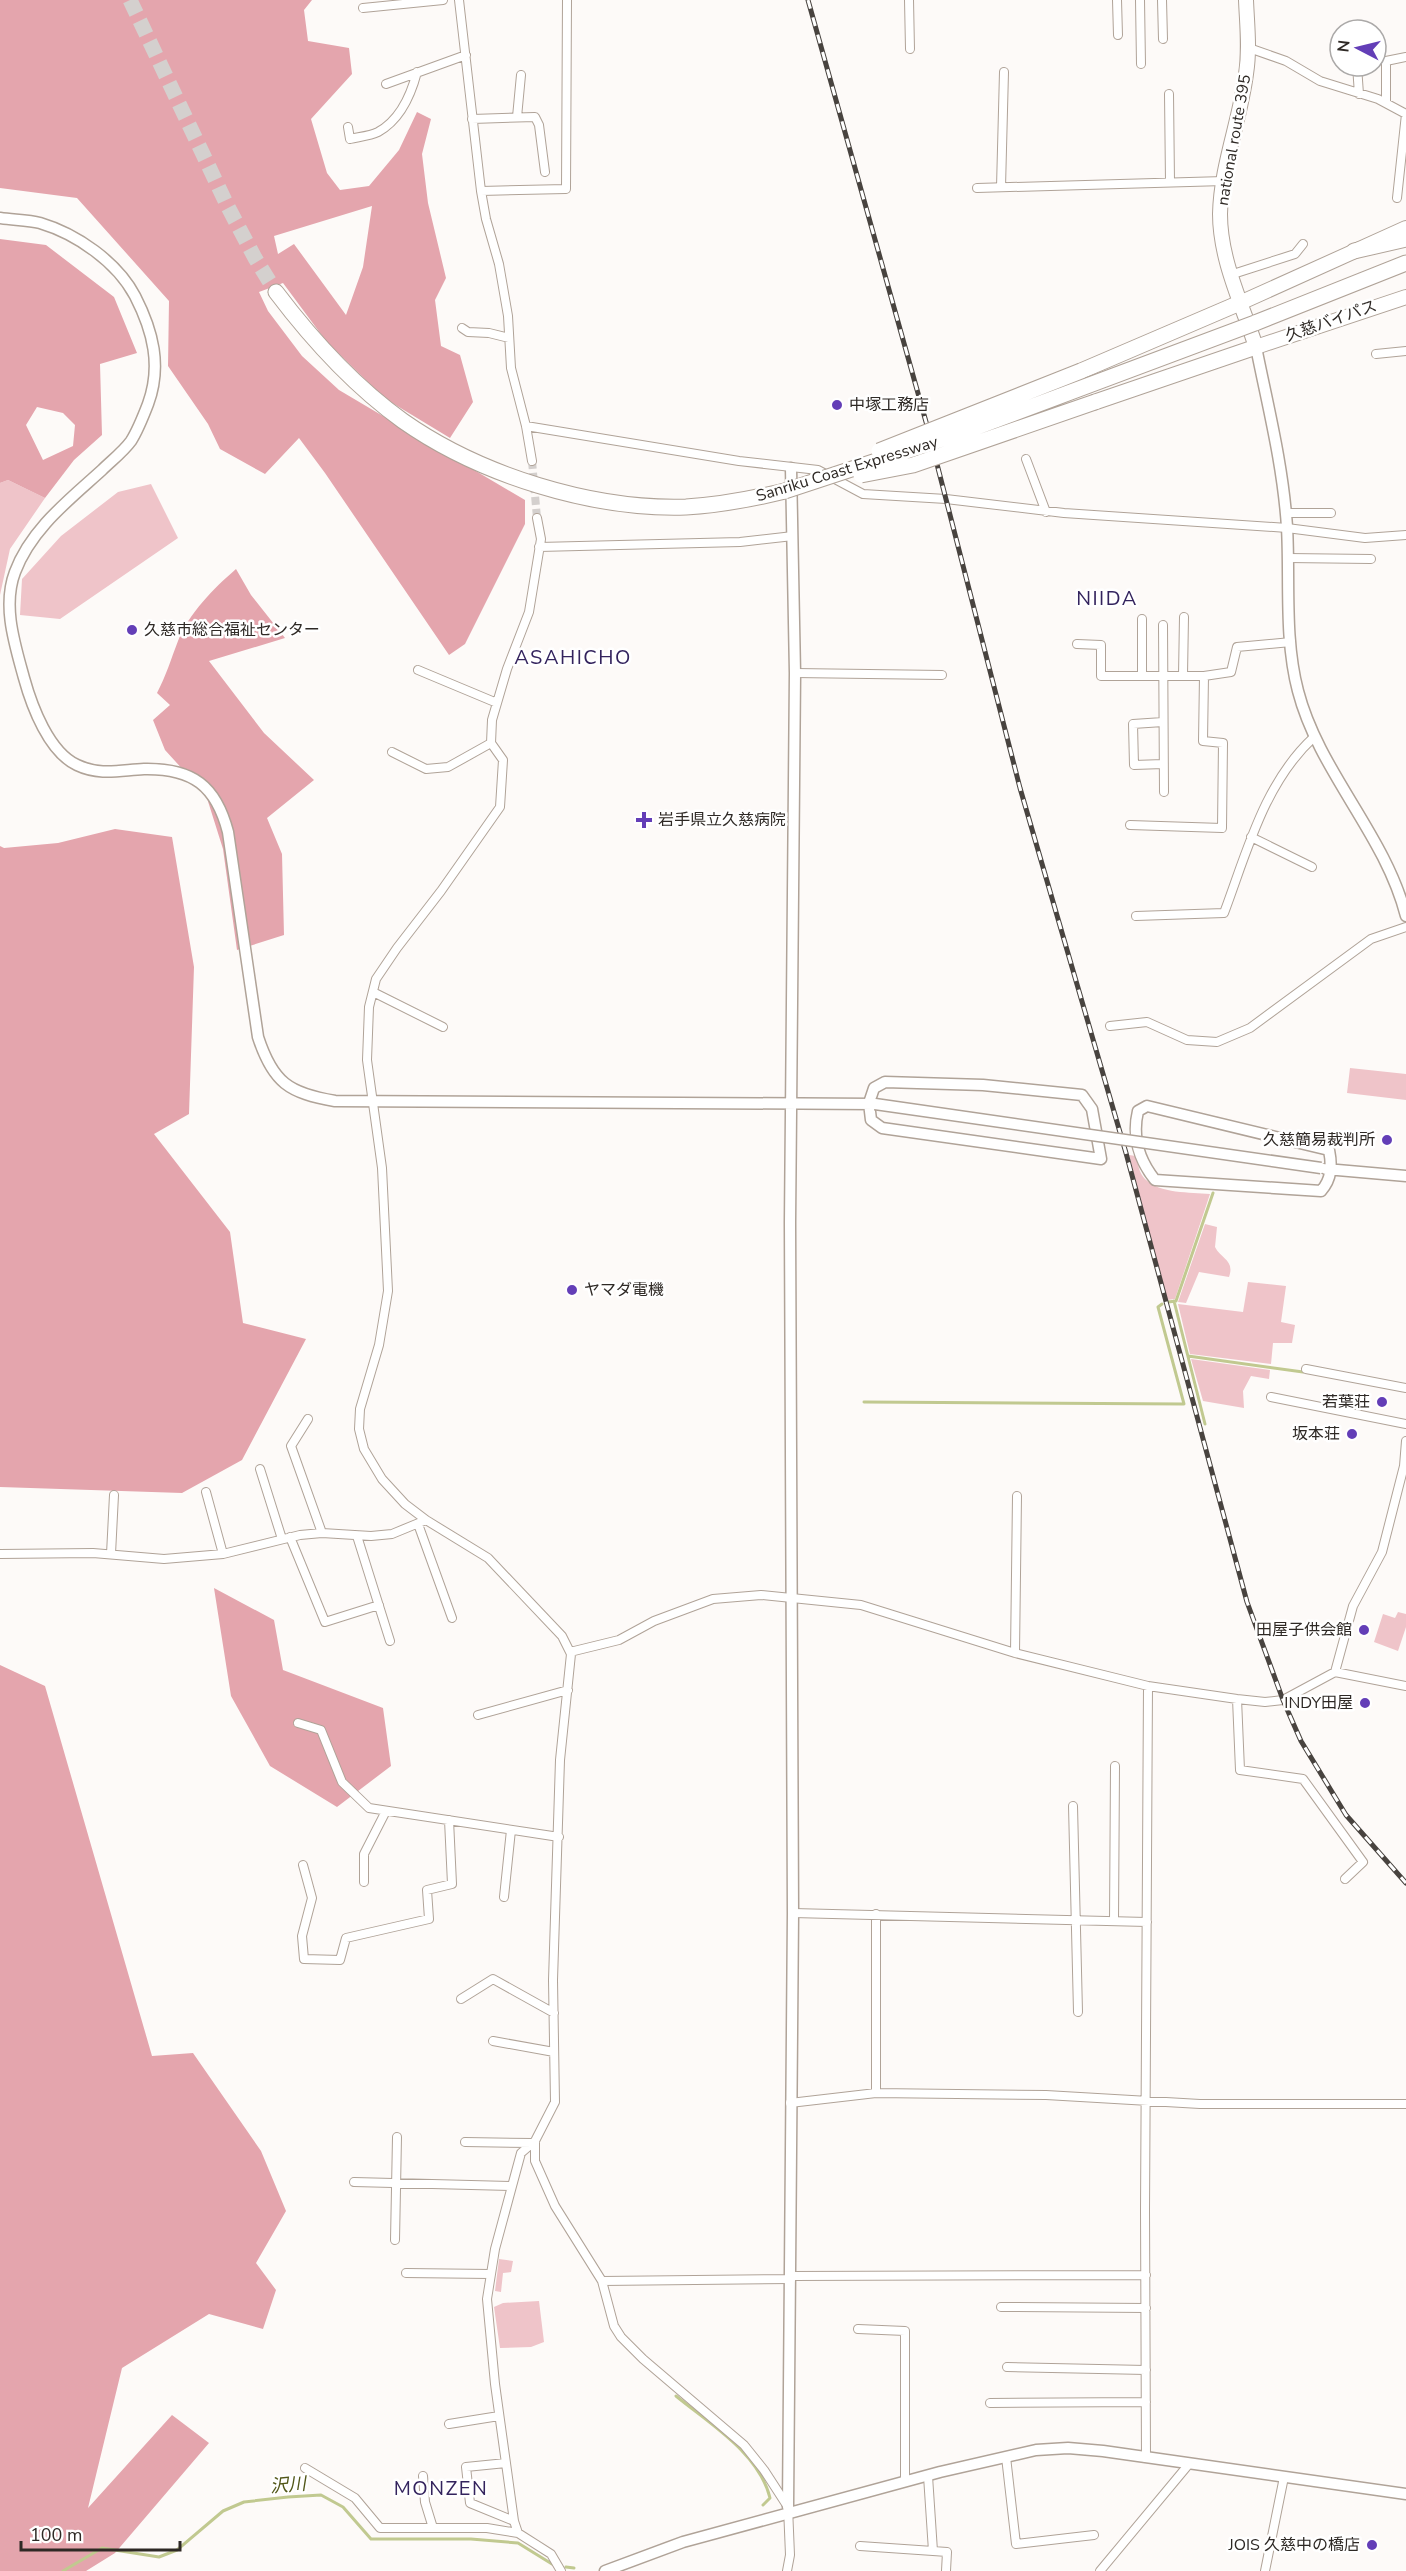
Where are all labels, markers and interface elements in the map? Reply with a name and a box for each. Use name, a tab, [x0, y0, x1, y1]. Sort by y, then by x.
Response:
north arrow	[1328, 18, 1388, 78]
text: N	[1332, 39, 1356, 54]
street label: national route 395	[1212, 73, 1256, 207]
street label: 久慈バイパス	[1282, 295, 1380, 347]
place label: 中塚工務店	[849, 394, 929, 416]
marker: 中塚工務店	[830, 398, 844, 412]
street label: Sanriku Coast Expressway	[753, 431, 941, 507]
district label: NIIDA	[1076, 585, 1138, 612]
place label: 久慈市総合福祉センター	[144, 619, 320, 641]
marker: 久慈市総合福祉センター	[125, 623, 139, 637]
district label: ASAHICHO	[514, 644, 632, 671]
place label: 岩手県立久慈病院	[658, 809, 786, 831]
marker: 岩手県立久慈病院	[635, 811, 653, 829]
place label: 久慈簡易裁判所	[1263, 1129, 1375, 1151]
marker: 久慈簡易裁判所	[1380, 1133, 1394, 1147]
place label: ヤマダ電機	[584, 1279, 664, 1301]
marker: ヤマダ電機	[565, 1283, 579, 1297]
place label: 若葉荘	[1322, 1391, 1370, 1413]
marker: 若葉荘	[1375, 1395, 1389, 1409]
place label: 坂本荘	[1292, 1423, 1340, 1445]
marker: 坂本荘	[1345, 1427, 1359, 1441]
place label: 田屋子供会館	[1256, 1619, 1352, 1641]
marker: 田屋子供会館	[1357, 1623, 1371, 1637]
place label: INDY田屋	[1284, 1692, 1353, 1714]
marker: INDY田屋	[1358, 1696, 1372, 1710]
water label: 沢川	[269, 2471, 309, 2499]
district label: MONZEN	[394, 2475, 488, 2502]
scale bar	[21, 2514, 180, 2552]
text: 100 m	[30, 2523, 82, 2547]
place label: JOIS 久慈中の橋店	[1227, 2534, 1360, 2556]
marker: JOIS 久慈中の橋店	[1365, 2538, 1379, 2552]

